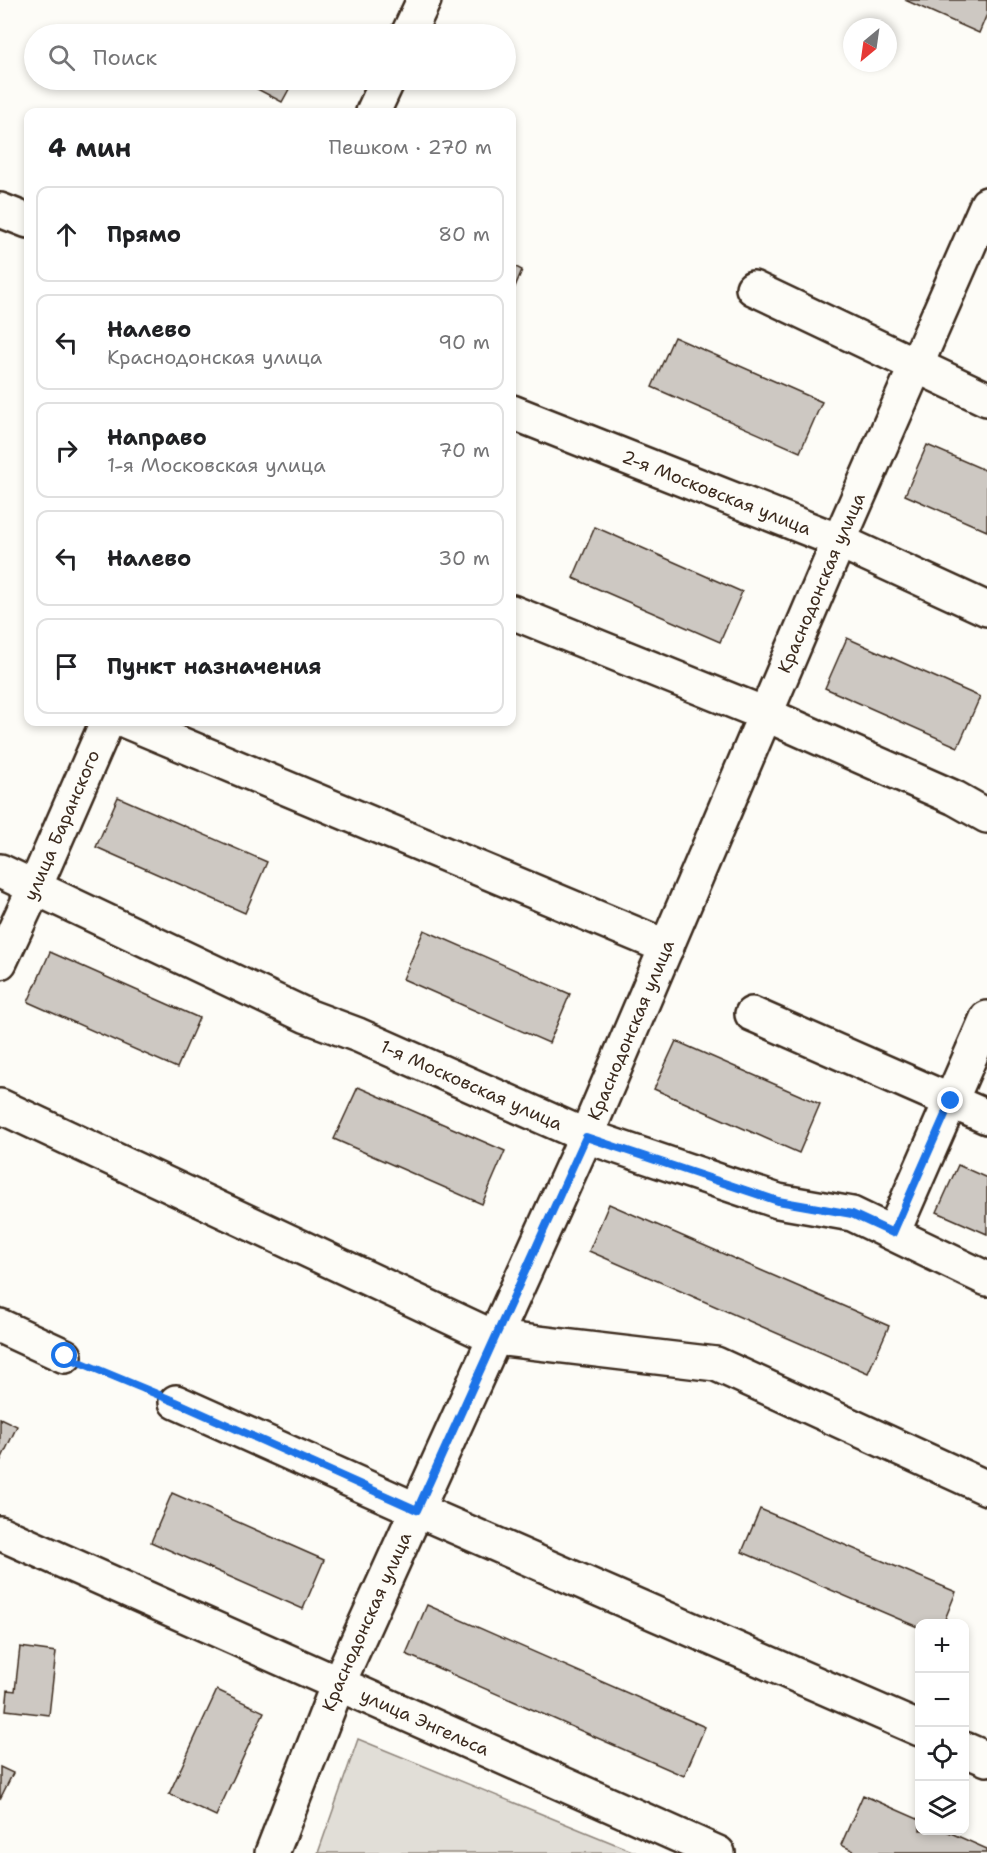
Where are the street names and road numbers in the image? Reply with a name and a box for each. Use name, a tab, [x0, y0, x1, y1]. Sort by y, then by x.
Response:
street label: 2-я Московская улица	[619, 445, 815, 541]
street label: Краснодонская улица	[772, 489, 871, 677]
street label: улица Баранского	[18, 746, 105, 905]
street label: Краснодонская улица	[582, 936, 680, 1124]
street label: 1-я Московская улица	[377, 1034, 566, 1136]
street label: Краснодонская улица	[316, 1528, 417, 1715]
street label: улица Энгельса	[356, 1683, 493, 1762]

